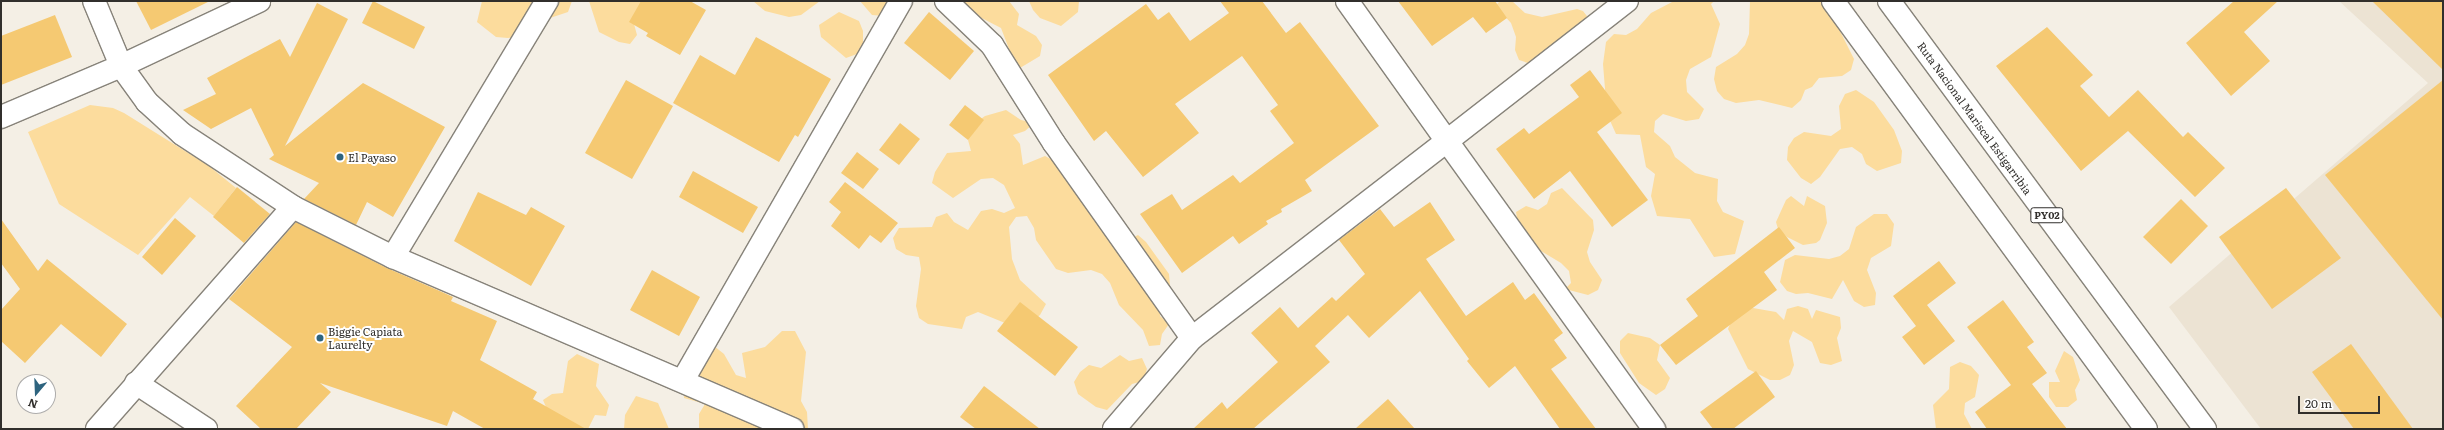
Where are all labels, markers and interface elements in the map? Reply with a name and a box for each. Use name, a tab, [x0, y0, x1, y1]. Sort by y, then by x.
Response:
street label: Ruta Nacional Mariscal Estigarribia	[1915, 39, 2035, 197]
place label: El Payaso	[348, 150, 396, 164]
marker: El Payaso	[335, 152, 345, 162]
road number: PY02	[2030, 207, 2064, 223]
place label: Biggie Capiata Laurelty	[328, 325, 402, 351]
marker: Biggie Capiata Laurelty	[315, 333, 325, 343]
north arrow	[16, 374, 56, 414]
scale bar	[2300, 388, 2382, 414]
text: 20 m	[2305, 394, 2332, 412]
text: N	[25, 395, 39, 413]

